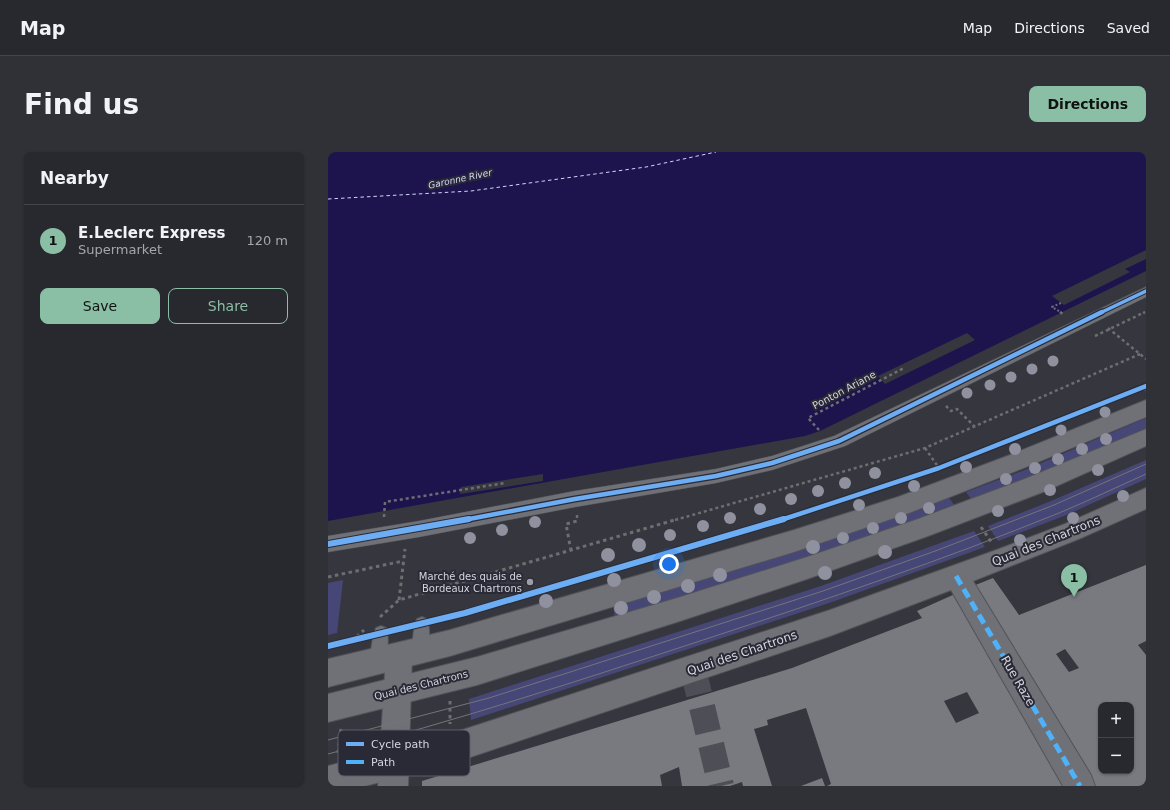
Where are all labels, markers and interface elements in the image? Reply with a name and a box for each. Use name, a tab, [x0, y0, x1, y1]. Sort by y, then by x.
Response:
text: Map	[20, 17, 65, 39]
text: Map	[963, 20, 992, 36]
text: Directions	[1014, 20, 1085, 36]
text: Saved	[1107, 20, 1150, 36]
button: Directions	[1029, 86, 1146, 122]
text: Find us	[24, 88, 139, 121]
water label: Garonne River	[427, 167, 494, 191]
text: Nearby	[40, 168, 109, 188]
text: E.Leclerc Express	[78, 224, 225, 242]
text: 1	[48, 233, 58, 248]
text: 120 m	[246, 233, 288, 248]
text: Supermarket	[78, 242, 162, 257]
button: Save	[40, 288, 160, 324]
button: Share	[168, 288, 288, 324]
street label: Ponton Ariane	[810, 369, 878, 411]
street label: Quai des Chartrons	[990, 513, 1102, 569]
your location	[659, 554, 679, 574]
pin: 1	[1061, 564, 1087, 597]
place label: Marché des quais de Bordeaux Chartrons	[419, 571, 522, 594]
marker: Marché des quais de Bordeaux Chartrons	[525, 577, 535, 587]
street label: Quai des Chartrons	[685, 628, 799, 678]
street label: Rue Raze	[998, 653, 1038, 709]
street label: Quai des Chartrons	[373, 668, 469, 702]
map controls	[1098, 702, 1134, 774]
button: +	[1098, 702, 1134, 738]
legend	[338, 730, 470, 776]
text: Cycle path	[371, 738, 430, 751]
button: −	[1098, 738, 1134, 774]
text: Path	[371, 756, 395, 769]

